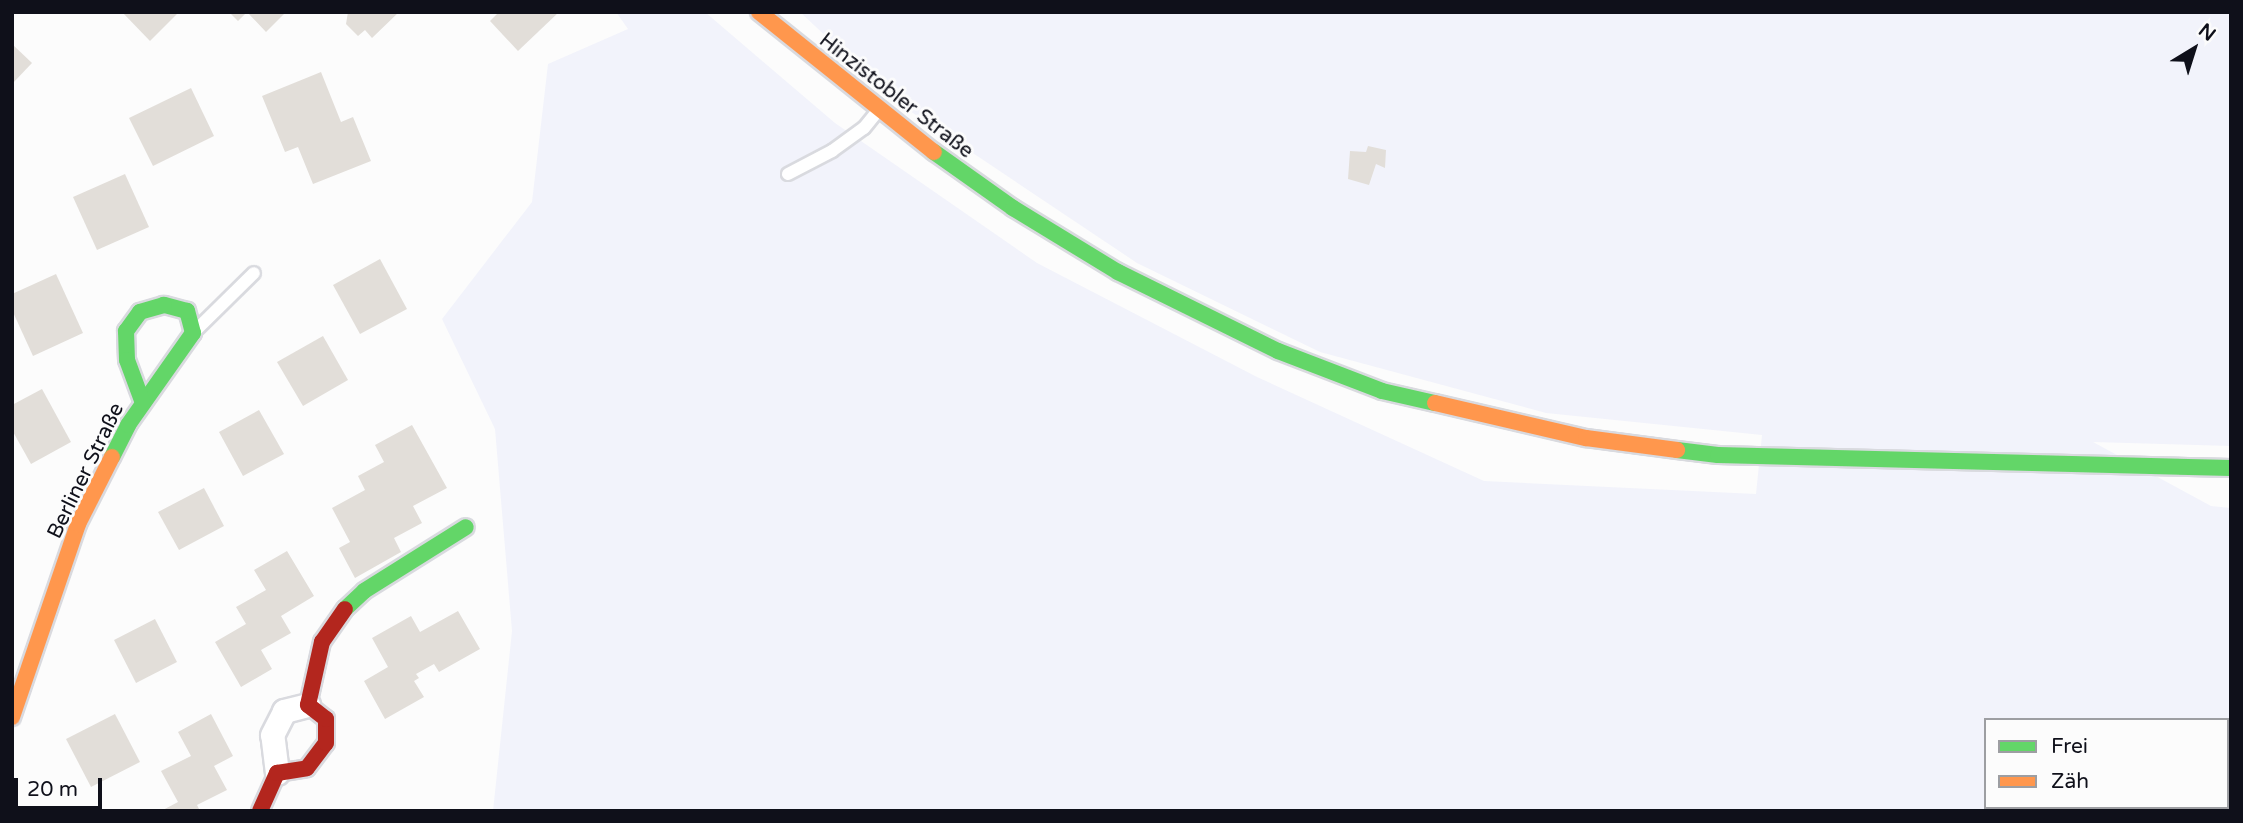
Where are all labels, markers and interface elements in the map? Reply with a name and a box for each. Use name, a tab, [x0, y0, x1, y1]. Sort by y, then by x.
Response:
north arrow	[2159, 14, 2229, 84]
text: N	[2194, 19, 2220, 46]
street label: Hinzistobler Straße	[814, 28, 978, 164]
street label: Berliner Straße	[42, 399, 130, 543]
legend	[1984, 718, 2229, 809]
text: Frei	[2051, 734, 2088, 759]
scale bar	[18, 764, 105, 808]
text: Zäh	[2051, 769, 2089, 794]
text: 20 m	[27, 777, 78, 802]

